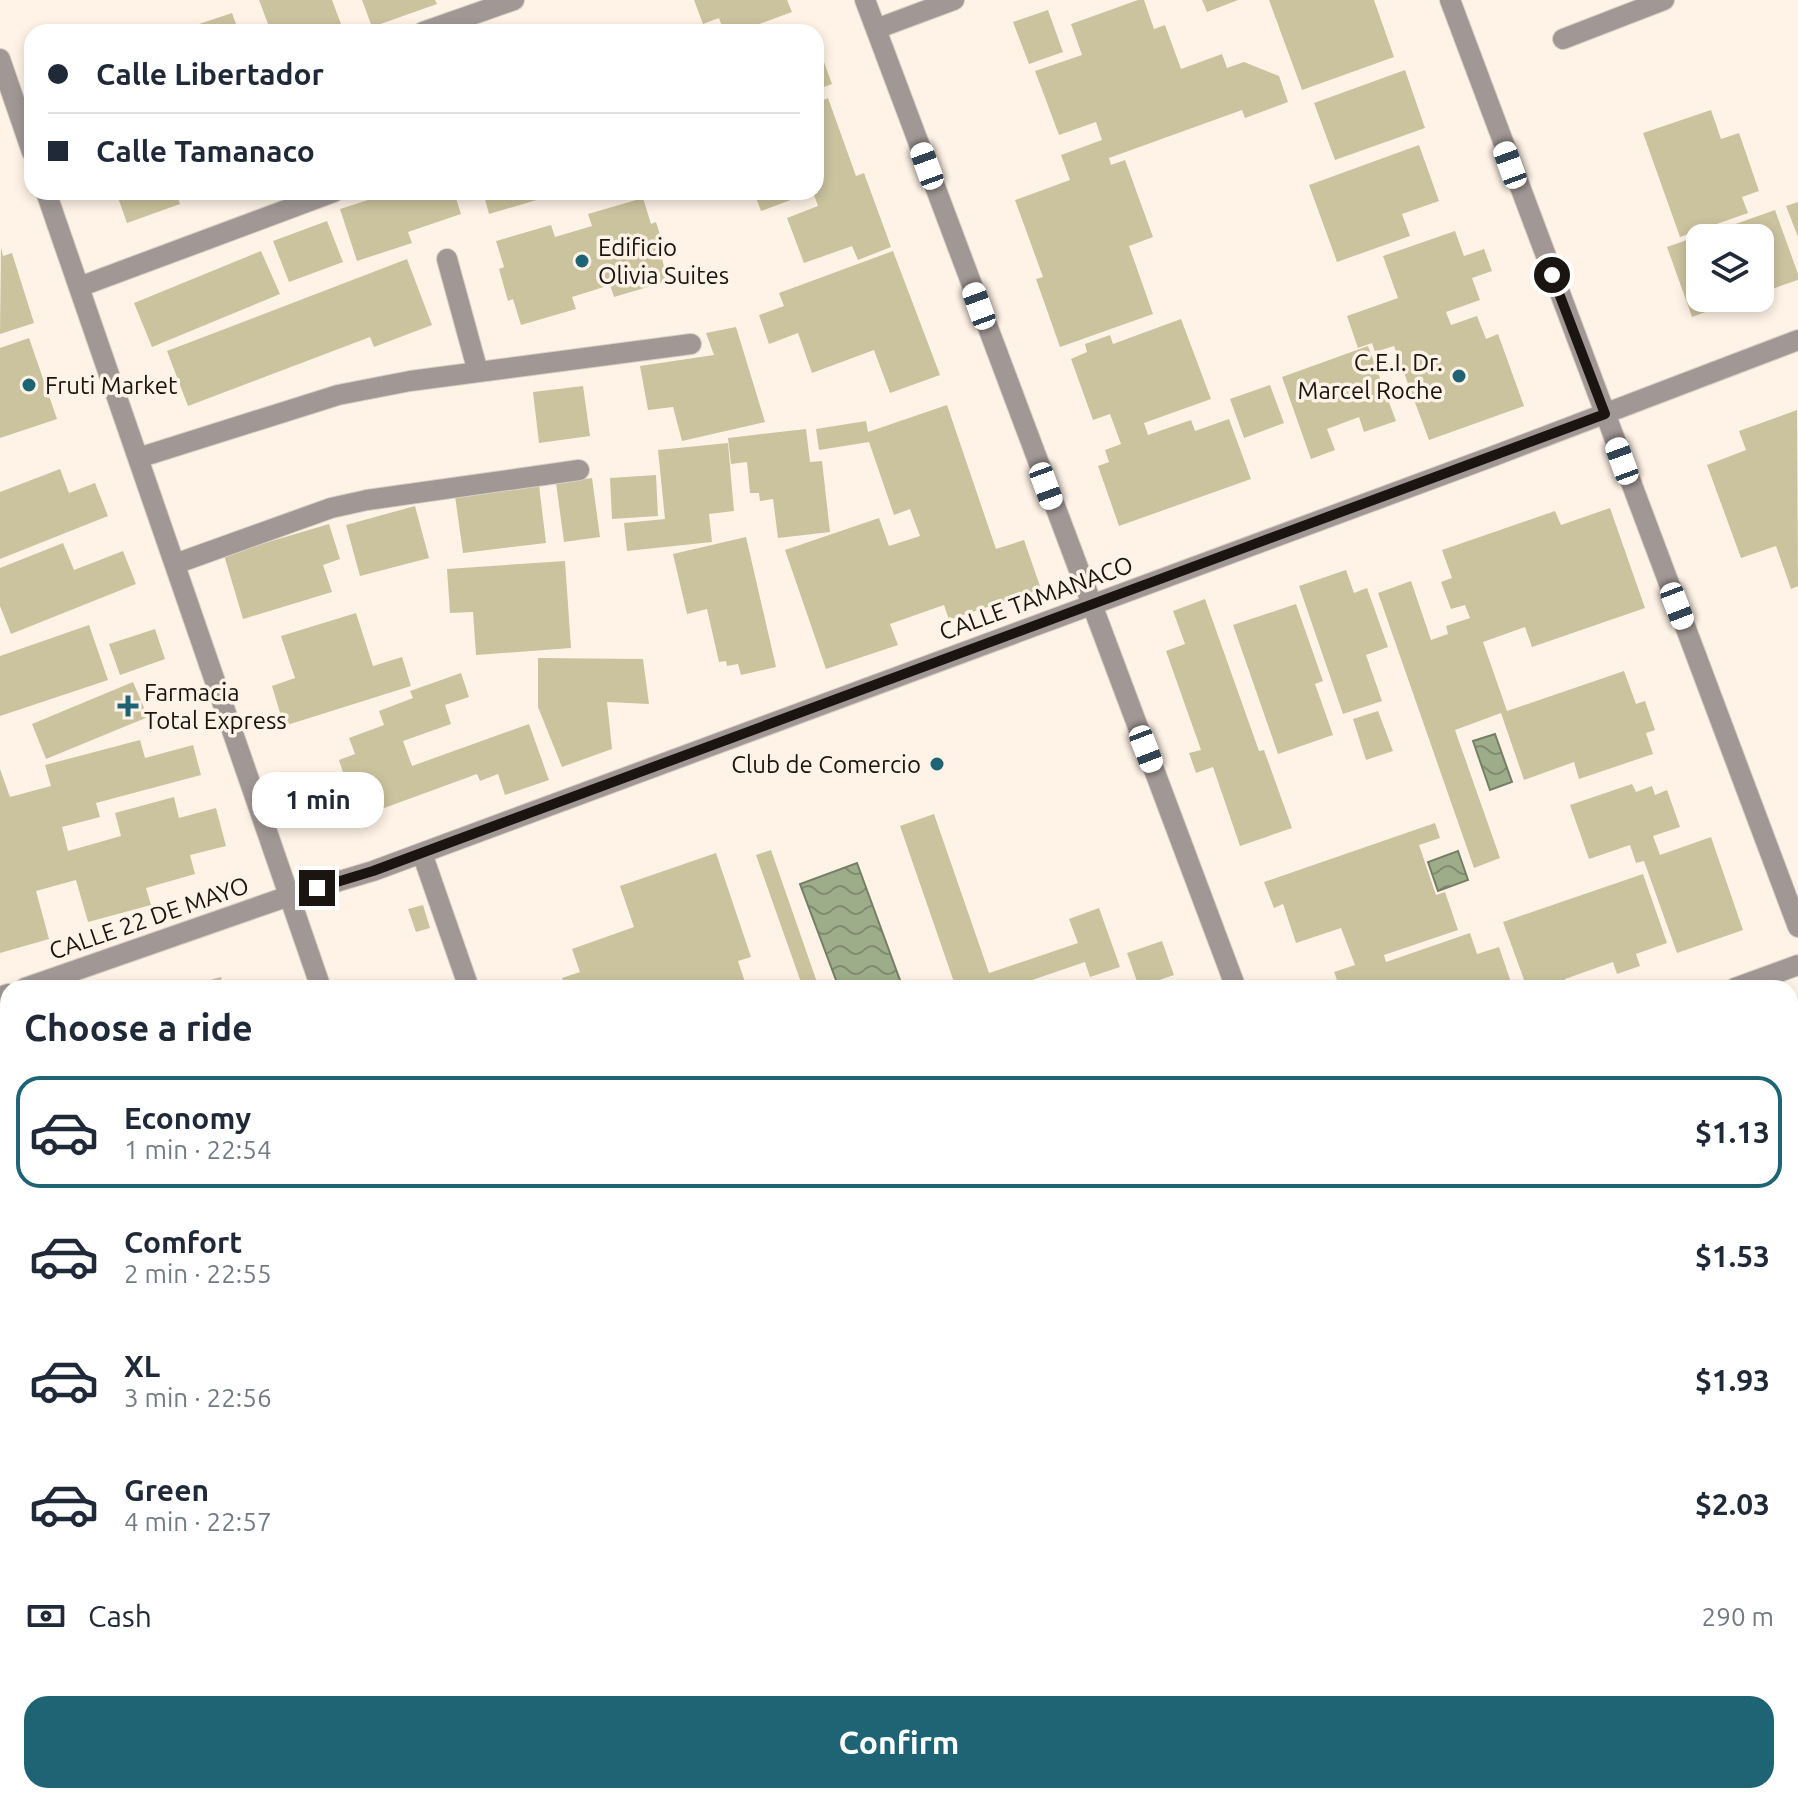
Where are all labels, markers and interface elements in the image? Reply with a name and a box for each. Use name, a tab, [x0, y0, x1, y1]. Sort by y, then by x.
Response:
text: Calle Libertador	[96, 57, 324, 91]
text: Calle Tamanaco	[96, 134, 315, 168]
car	[1491, 138, 1529, 192]
car	[908, 139, 946, 193]
map controls	[1686, 224, 1774, 312]
button: layers	[1686, 224, 1774, 312]
place label: Edificio Olivia Suites	[598, 234, 729, 289]
marker: Edificio Olivia Suites	[573, 252, 591, 270]
route start	[1534, 257, 1570, 293]
car	[960, 279, 998, 333]
place label: C.E.I. Dr. Marcel Roche	[1298, 349, 1443, 404]
marker: C.E.I. Dr. Marcel Roche	[1450, 367, 1468, 385]
place label: Fruti Market	[45, 372, 178, 399]
marker: Fruti Market	[20, 376, 38, 394]
car	[1603, 434, 1641, 488]
car	[1027, 459, 1065, 513]
street label: CALLE TAMANACO	[936, 550, 1136, 646]
car	[1657, 579, 1697, 633]
place label: Farmacia Total Express	[144, 679, 287, 734]
marker: Farmacia Total Express	[119, 697, 137, 715]
car	[1126, 722, 1166, 776]
place label: Club de Comercio	[731, 751, 921, 778]
marker: Club de Comercio	[928, 755, 946, 773]
callout: 1 min	[251, 772, 383, 828]
text: 1 min	[285, 785, 351, 814]
route end	[299, 870, 335, 906]
street label: CALLE 22 DE MAYO	[46, 871, 252, 965]
text: Choose a ride	[24, 1007, 253, 1048]
icon: car	[28, 1096, 100, 1168]
text: Economy	[124, 1101, 251, 1135]
text: $1.13	[1695, 1115, 1770, 1149]
text: 1 min · 22:54	[124, 1135, 272, 1164]
icon: car	[28, 1220, 100, 1292]
text: Comfort	[124, 1225, 242, 1259]
text: $1.53	[1695, 1239, 1770, 1273]
text: 2 min · 22:55	[124, 1259, 272, 1288]
icon: car	[28, 1344, 100, 1416]
text: XL	[124, 1349, 160, 1383]
text: $1.93	[1695, 1363, 1770, 1397]
text: 3 min · 22:56	[124, 1383, 272, 1412]
icon: car	[28, 1468, 100, 1540]
text: Green	[124, 1473, 209, 1507]
text: $2.03	[1695, 1487, 1770, 1521]
text: 4 min · 22:57	[124, 1507, 272, 1536]
icon: cash	[24, 1594, 68, 1638]
text: Cash	[88, 1599, 152, 1633]
text: 290 m	[1702, 1602, 1774, 1631]
button: Confirm	[24, 1696, 1774, 1788]

